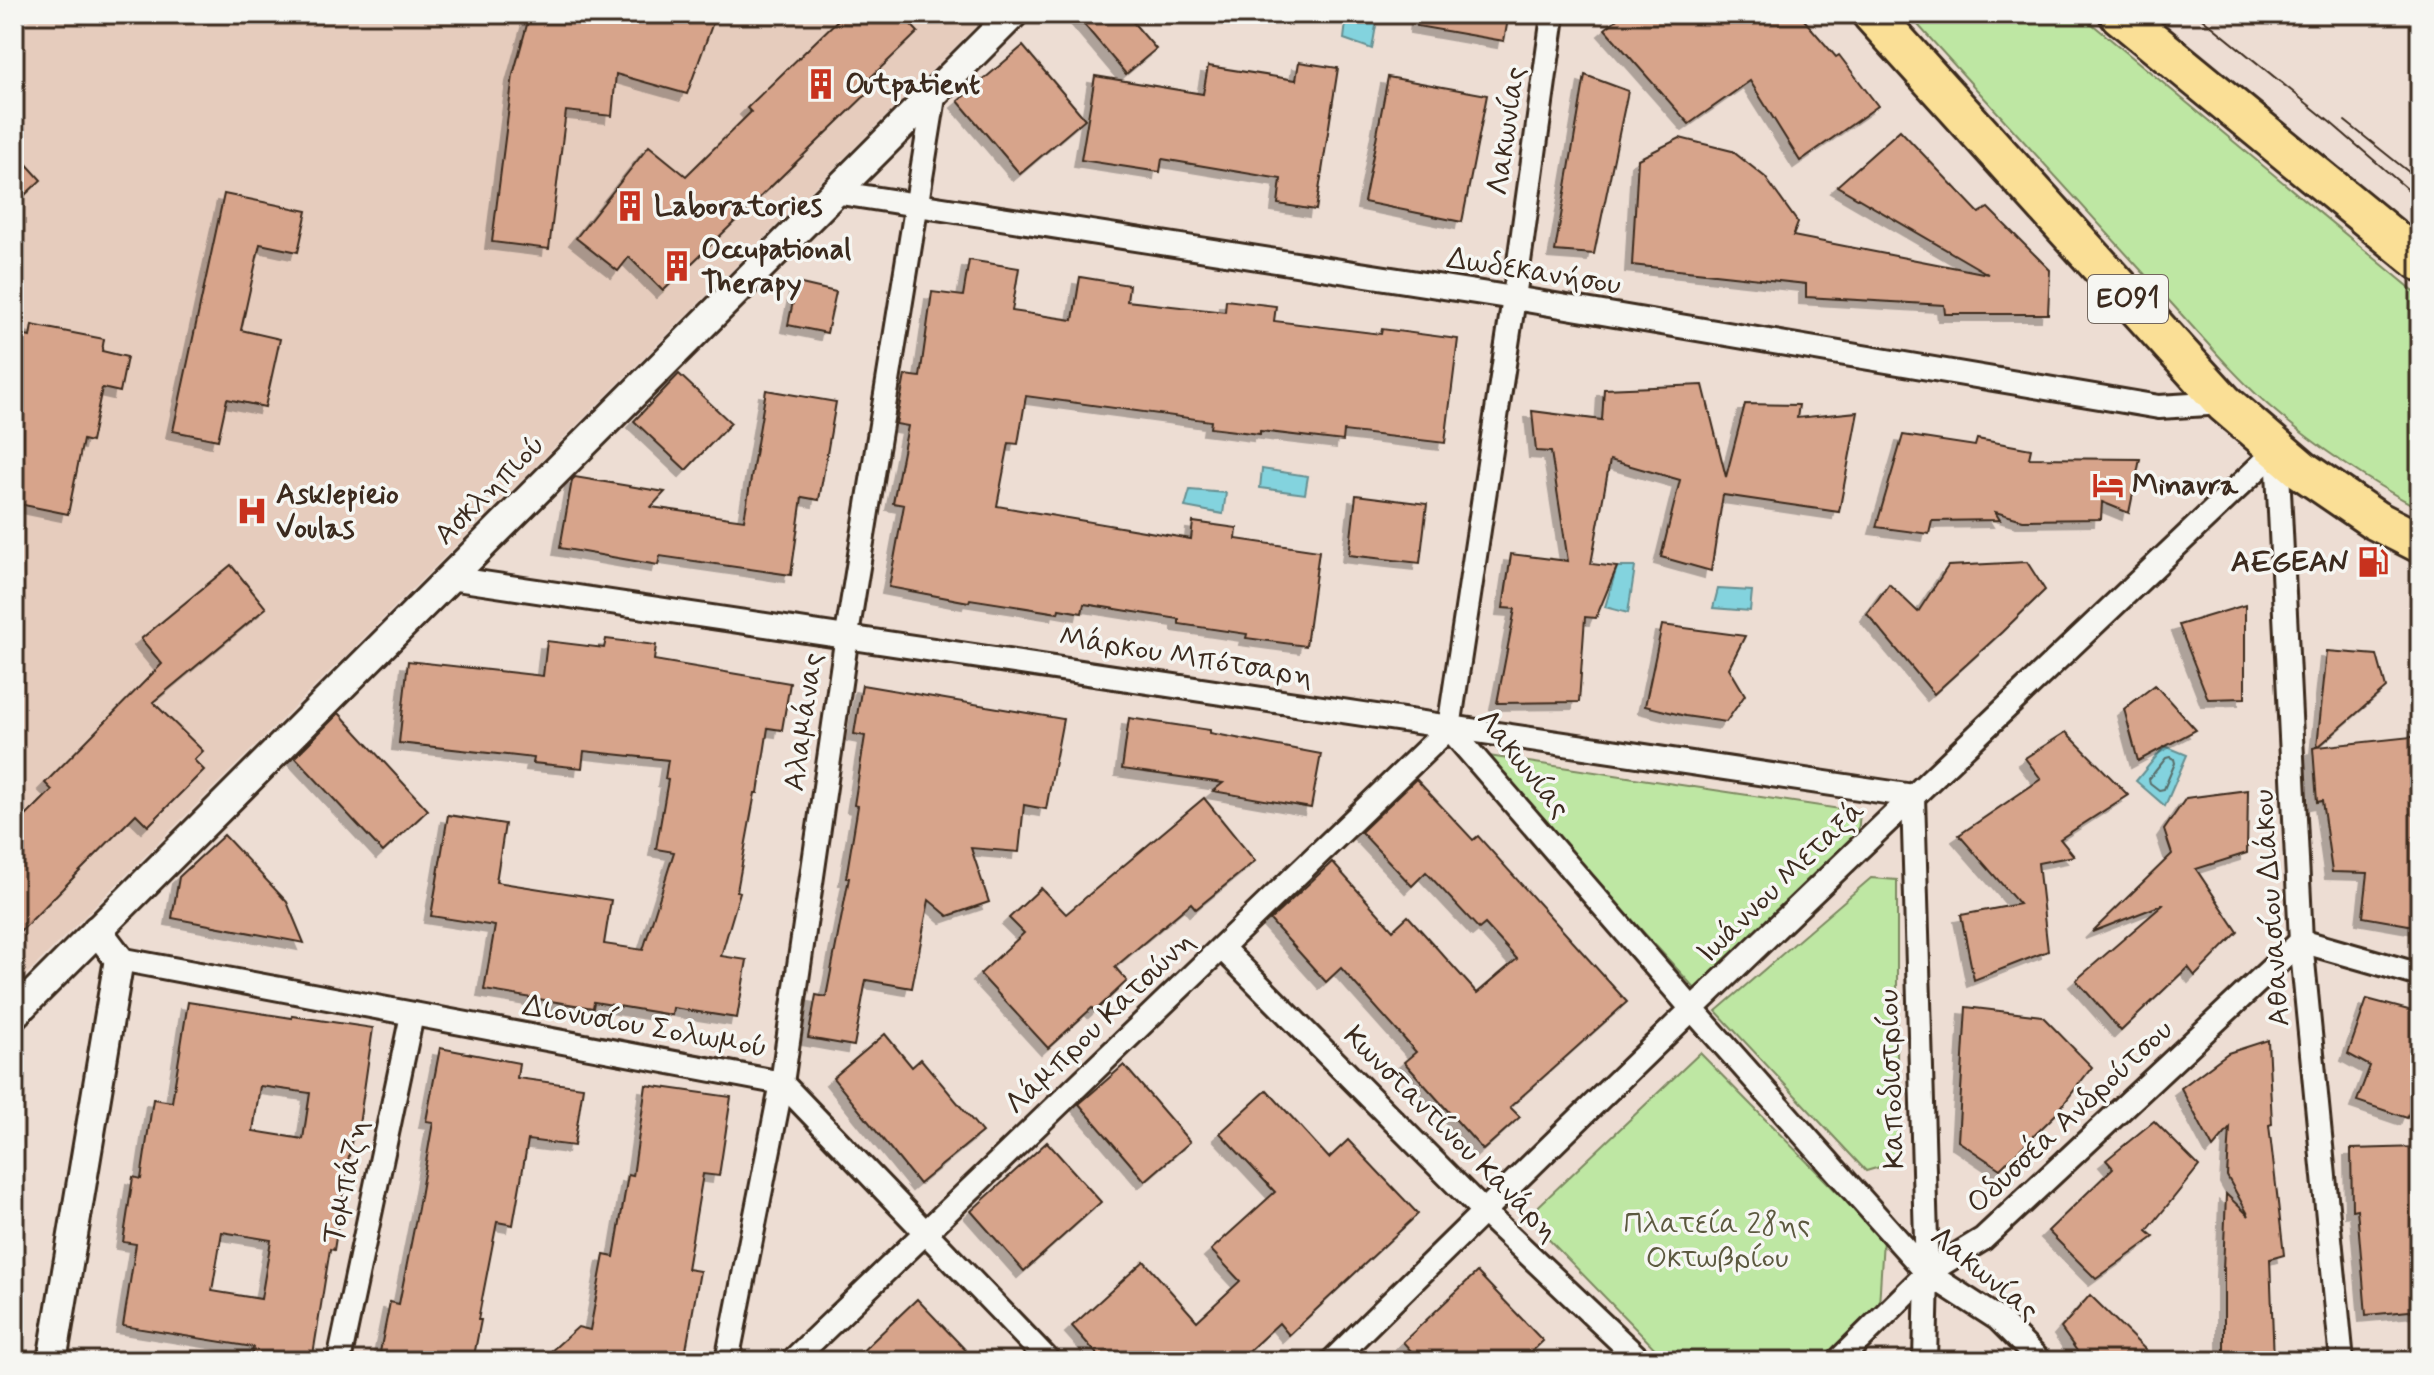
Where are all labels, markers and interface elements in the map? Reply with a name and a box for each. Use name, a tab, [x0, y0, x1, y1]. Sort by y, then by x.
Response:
street label: Λακωνίας	[1479, 64, 1535, 198]
place label: Outpatient	[845, 65, 980, 104]
building icon: Outpatient	[804, 67, 838, 101]
place label: Laboratories	[654, 187, 823, 226]
building icon: Laboratories	[613, 189, 647, 223]
place label: Occupational Therapy	[701, 230, 851, 303]
street label: Δωδεκανήσου	[1444, 239, 1624, 305]
building icon: Occupational Therapy	[660, 249, 694, 283]
road number: ΕΟ91	[2088, 275, 2168, 323]
street label: Ασκληπιού	[426, 426, 554, 554]
place label: Minavra	[2132, 466, 2239, 505]
hotel icon: Minavra	[2091, 468, 2125, 502]
place label: Asklepieio Voulas	[276, 475, 399, 548]
hospital icon: Asklepieio Voulas	[235, 494, 269, 528]
place label: AEGEAN	[2231, 543, 2349, 582]
fuel station icon: AEGEAN	[2356, 545, 2390, 579]
street label: Μάρκου Μπότσαρη	[1056, 618, 1316, 696]
street label: Αλαμάνας	[775, 650, 833, 794]
street label: Λακωνίας	[1467, 701, 1579, 827]
street label: Αθανασίου Διάκου	[2244, 788, 2300, 1028]
street label: Ιωάννου Μεταξά	[1688, 792, 1874, 972]
street label: Λάμπρου Κατσώνη	[997, 922, 1203, 1124]
street label: Διονυσίου Σολωμού	[520, 986, 770, 1068]
street label: Καποδιστρίου	[1869, 988, 1915, 1170]
street label: Οδυσσέα Ανδρούτσου	[1958, 1011, 2182, 1223]
street label: Κωνσταντίνου Κανάρη	[1334, 1017, 1568, 1251]
street label: Τομπάζη	[314, 1116, 378, 1248]
park label: Πλατεία 28ης Οκτωβρίου	[1624, 1205, 1811, 1278]
street label: Λακωνίας	[1921, 1218, 2047, 1330]

